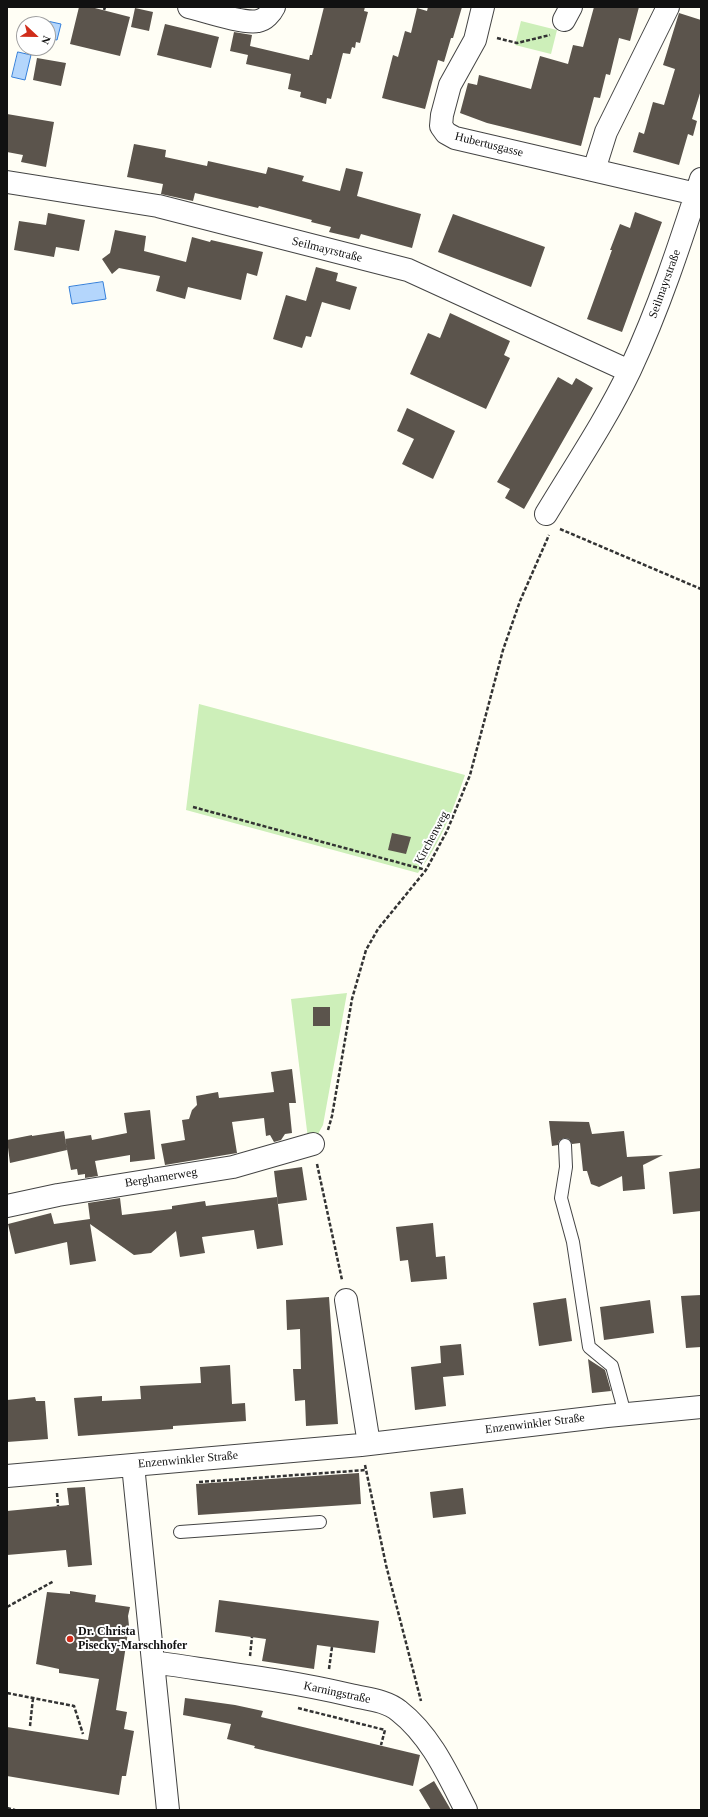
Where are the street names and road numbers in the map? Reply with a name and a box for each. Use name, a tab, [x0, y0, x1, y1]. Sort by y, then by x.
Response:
street label: Hubertusgasse	[453, 130, 525, 160]
street label: Seilmayrstraße	[290, 234, 364, 266]
street label: Seilmayrstraße	[646, 248, 684, 320]
street label: Kirchenweg	[412, 809, 452, 867]
street label: Berghamerweg	[124, 1165, 198, 1191]
street label: Enzenwinkler Straße	[484, 1411, 586, 1437]
street label: Enzenwinkler Straße	[137, 1448, 239, 1472]
street label: Karningstraße	[302, 1679, 372, 1707]

